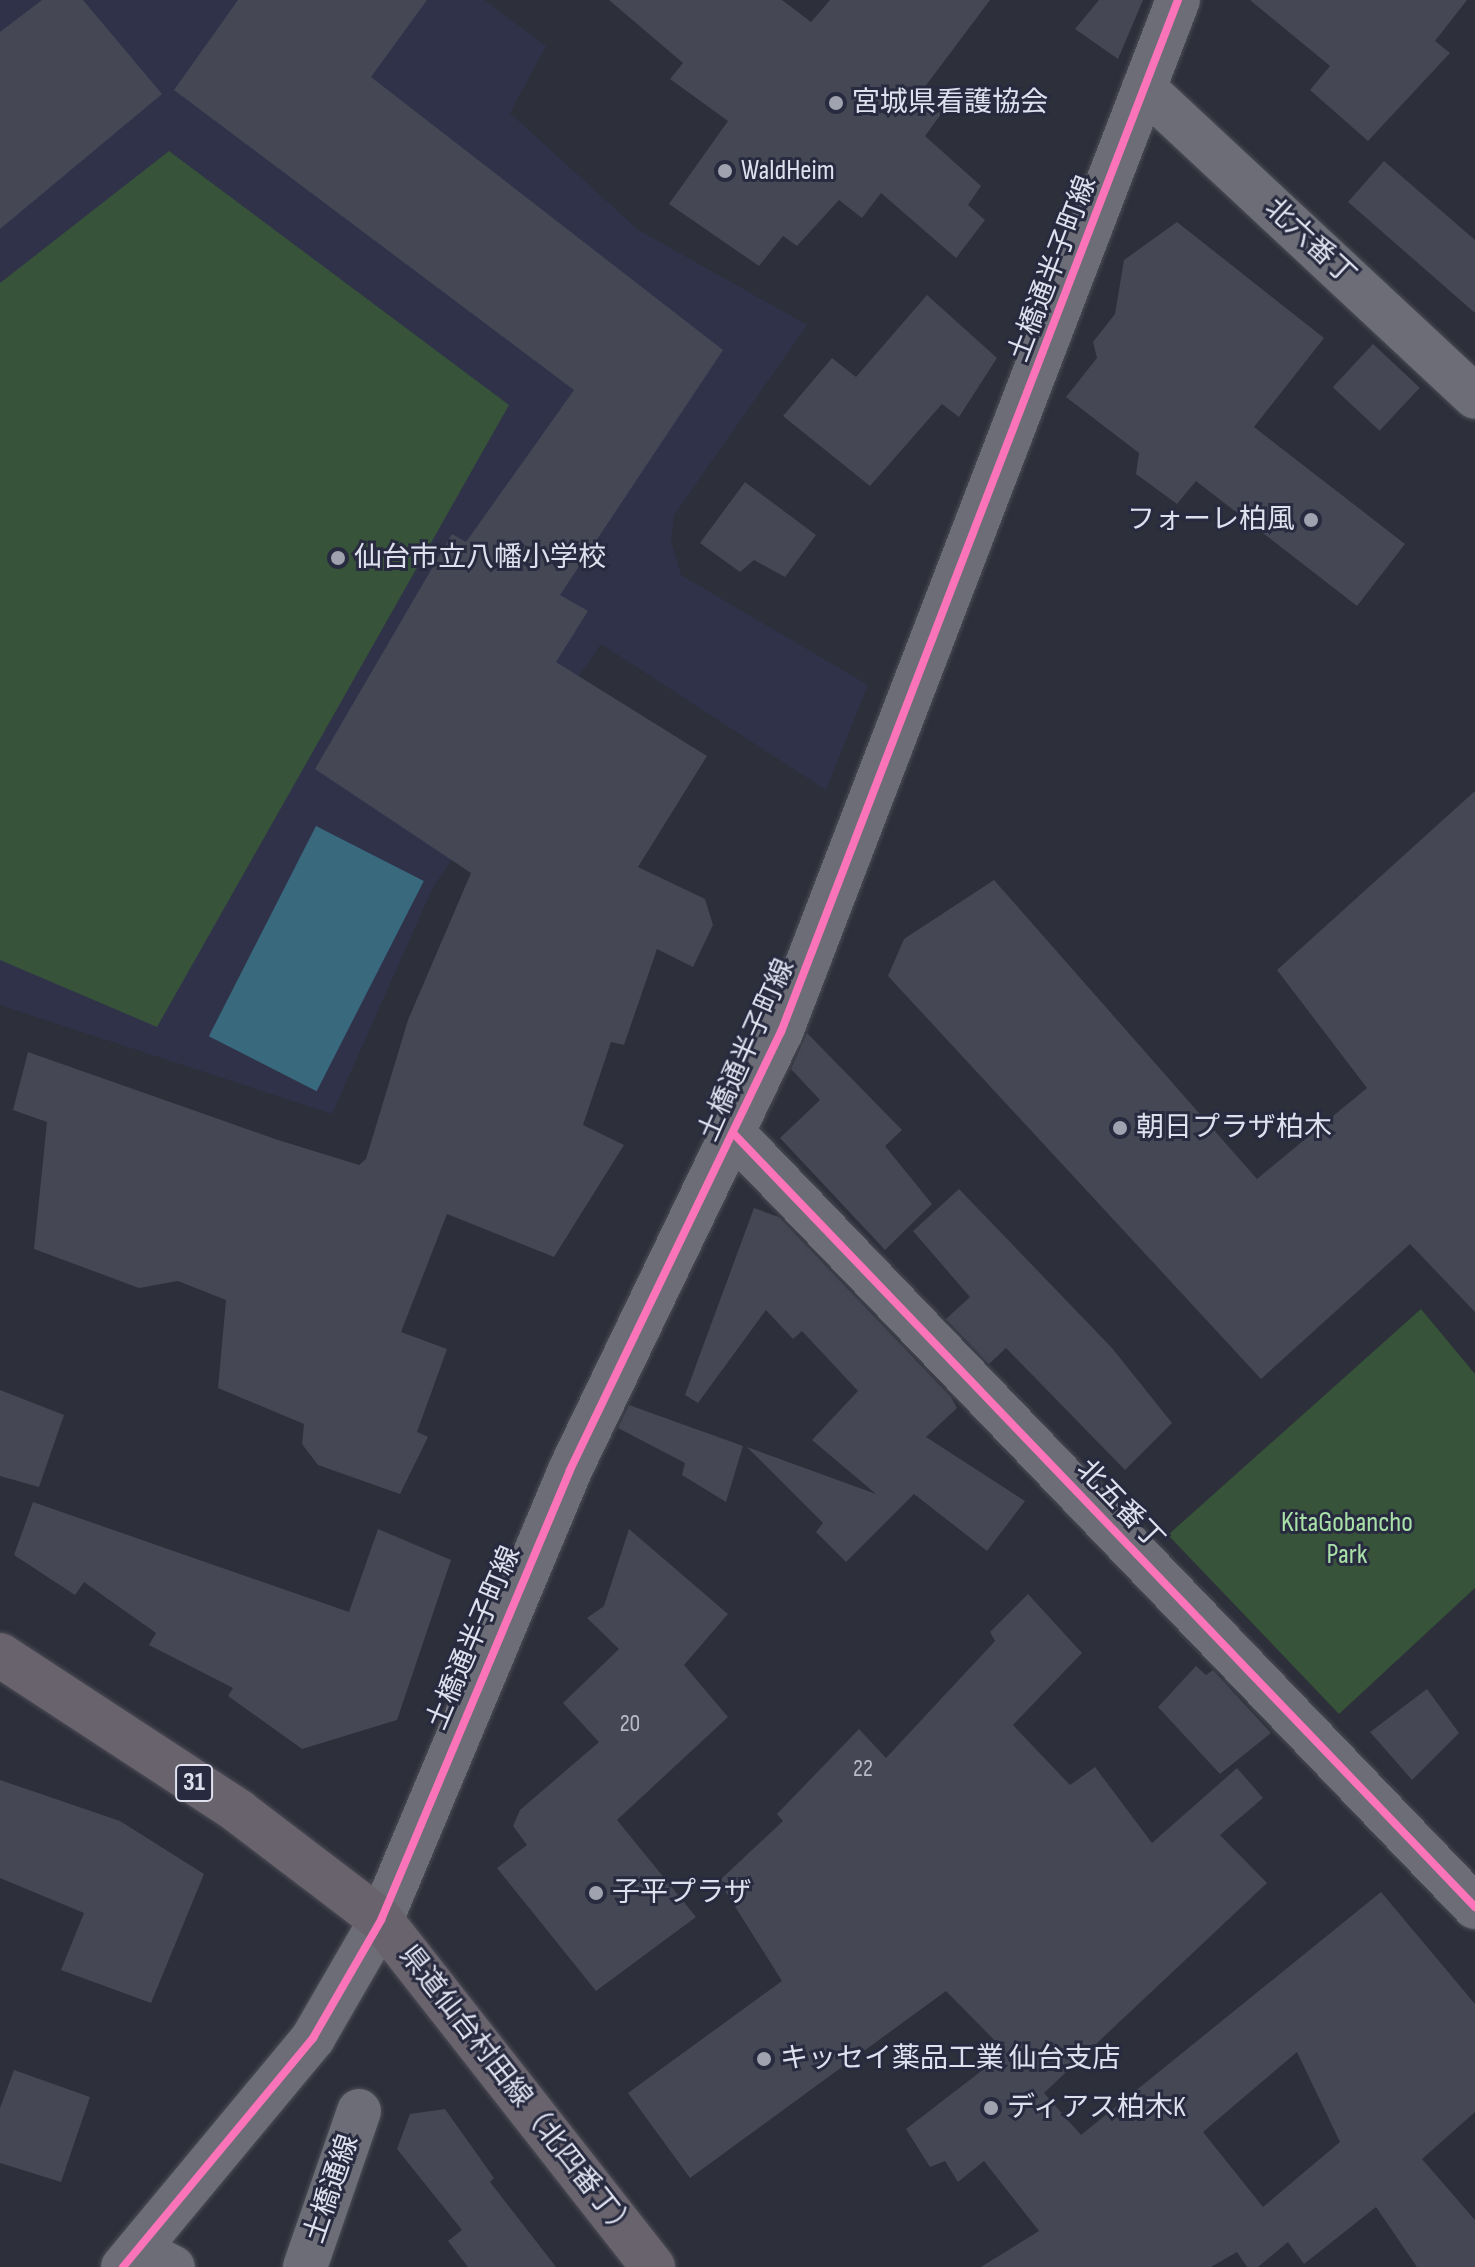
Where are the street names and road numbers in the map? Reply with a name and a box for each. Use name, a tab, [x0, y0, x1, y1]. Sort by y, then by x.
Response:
street label: 土橋通半子町線	[1002, 171, 1104, 367]
street label: 北六番丁	[1258, 192, 1362, 292]
street label: 土橋通半子町線	[692, 954, 802, 1146]
street label: 北五番丁	[1069, 1453, 1171, 1557]
street label: 土橋通半子町線	[420, 1541, 528, 1735]
road number: 31	[174, 1761, 214, 1805]
street label: 県道仙台村田線（北四番丁）	[392, 1939, 642, 2247]
street label: 土橋通線	[298, 2131, 366, 2247]

